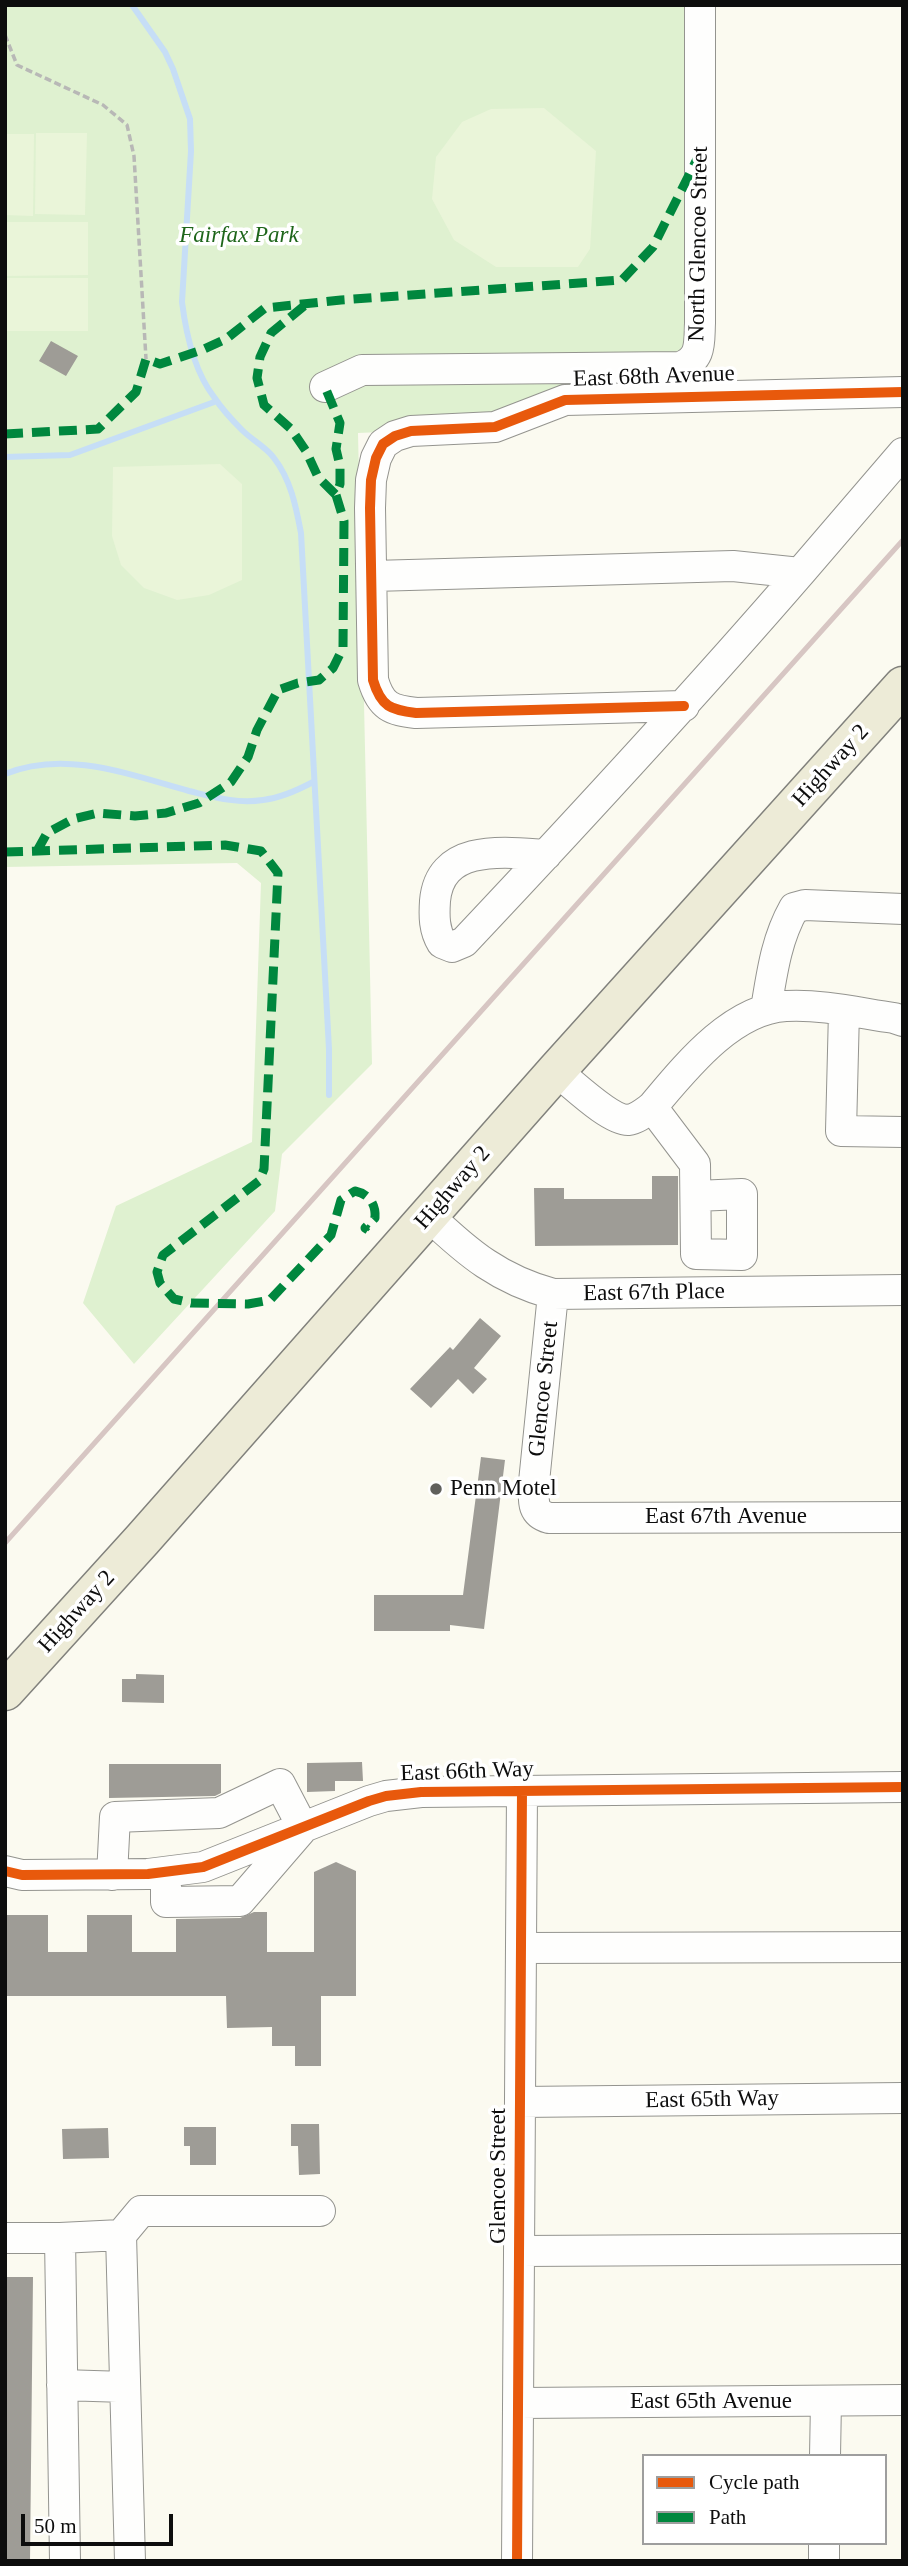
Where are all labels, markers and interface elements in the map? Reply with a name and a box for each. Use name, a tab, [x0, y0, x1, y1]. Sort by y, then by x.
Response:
street label: North Glencoe Street	[683, 146, 715, 342]
park label: Fairfax Park	[179, 222, 299, 250]
street label: East 68th Avenue	[573, 360, 735, 394]
street label: Highway 2	[787, 719, 875, 813]
street label: Highway 2	[409, 1141, 497, 1235]
street label: East 67th Place	[583, 1278, 725, 1308]
street label: Glencoe Street	[523, 1320, 565, 1458]
place label: Penn Motel	[450, 1475, 557, 1503]
marker: Penn Motel	[428, 1481, 444, 1497]
street label: East 67th Avenue	[645, 1503, 807, 1531]
street label: Highway 2	[33, 1565, 121, 1659]
street label: East 66th Way	[400, 1756, 534, 1788]
street label: East 65th Way	[645, 2085, 779, 2115]
street label: Glencoe Street	[485, 2108, 513, 2244]
street label: East 65th Avenue	[630, 2388, 792, 2416]
legend	[642, 2454, 887, 2545]
text: Cycle path	[709, 2470, 799, 2494]
scale bar	[24, 2500, 177, 2544]
text: Path	[709, 2505, 746, 2529]
text: 50 m	[34, 2514, 77, 2538]

